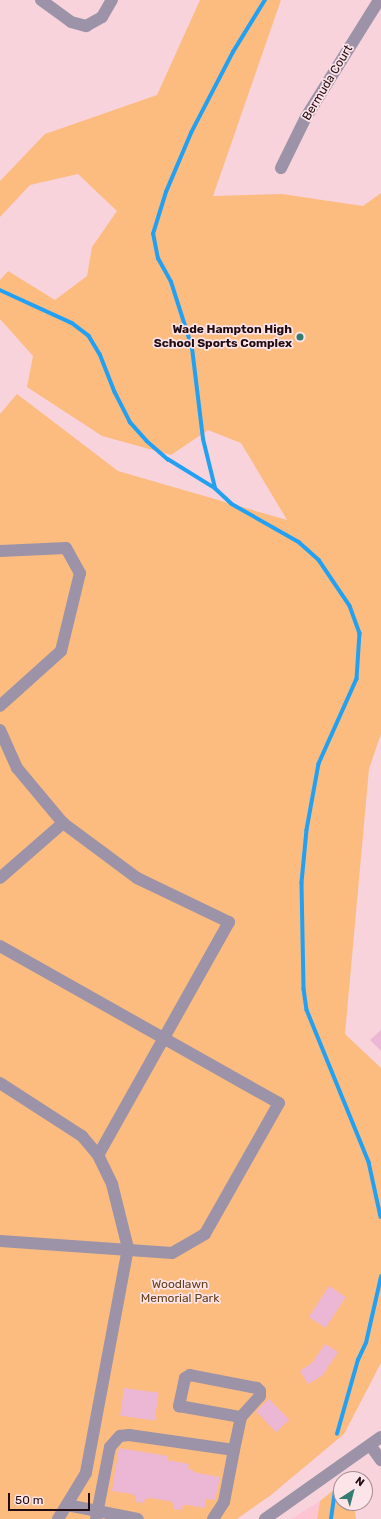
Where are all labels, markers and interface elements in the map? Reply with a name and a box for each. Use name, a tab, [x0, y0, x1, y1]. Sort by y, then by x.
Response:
street label: Bermuda Court	[300, 43, 356, 123]
place label: Wade Hampton High School Sports Complex	[154, 323, 292, 351]
marker: Wade Hampton High School Sports Complex	[295, 332, 305, 342]
park label: Woodlawn Memorial Park	[141, 1278, 219, 1306]
north arrow	[333, 1471, 373, 1511]
text: N	[353, 1474, 367, 1489]
scale bar	[10, 1485, 92, 1511]
text: 50 m	[15, 1493, 43, 1507]

